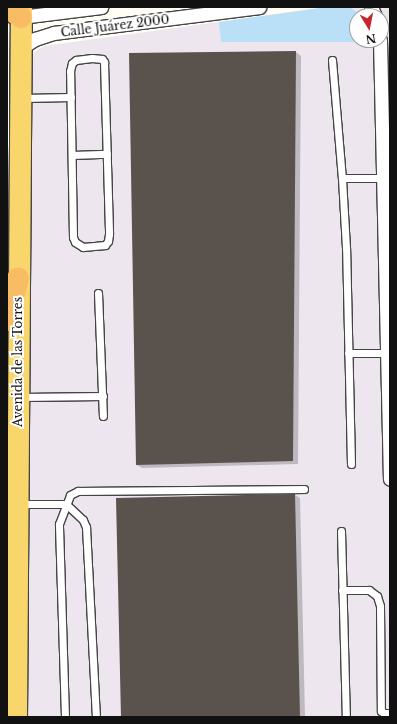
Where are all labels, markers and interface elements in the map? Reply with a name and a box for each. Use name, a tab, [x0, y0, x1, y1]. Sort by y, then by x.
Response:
north arrow	[349, 8, 389, 48]
street label: Calle Juárez 2000	[60, 12, 170, 40]
text: N	[365, 31, 377, 47]
street label: Avenida de las Torres	[11, 297, 25, 427]

